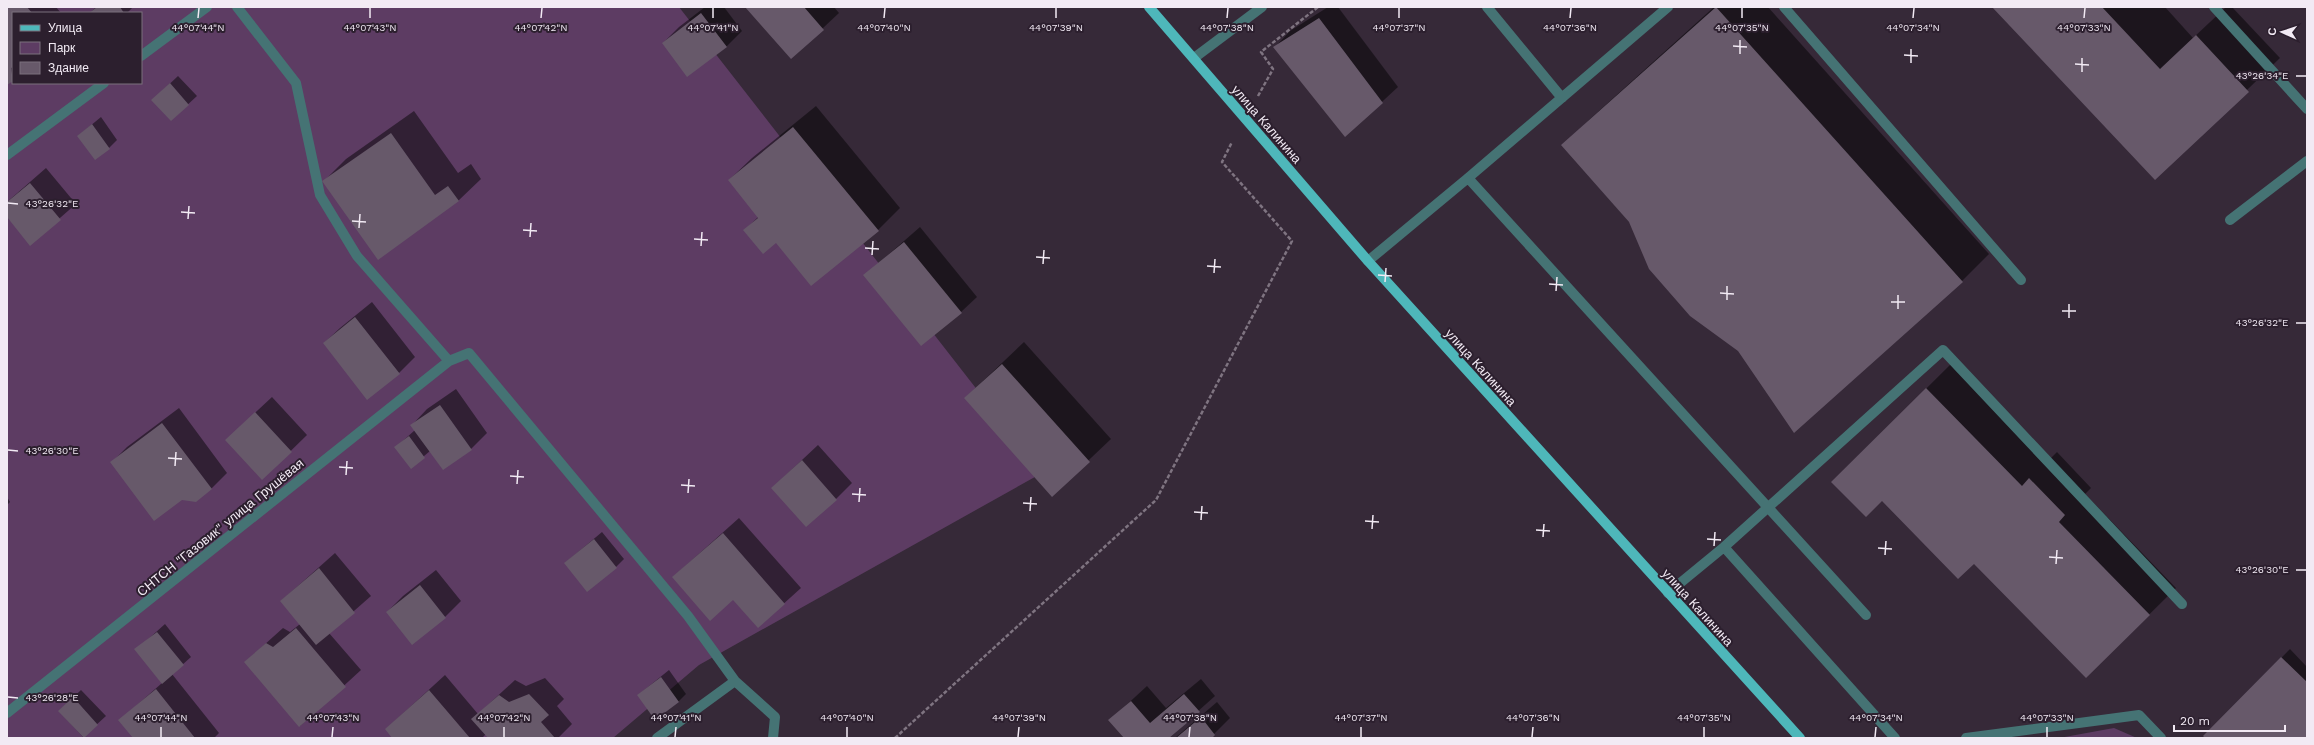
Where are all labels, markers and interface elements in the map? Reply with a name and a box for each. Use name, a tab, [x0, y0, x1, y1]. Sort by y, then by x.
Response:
legend	[12, 12, 142, 84]
north arrow	[2262, 12, 2302, 52]
text: Улица	[48, 21, 82, 35]
text: 44°07'44"N	[172, 22, 224, 33]
text: 44°07'43"N	[343, 22, 397, 33]
text: 44°07'42"N	[514, 22, 568, 33]
text: 44°07'41"N	[687, 22, 739, 33]
text: 44°07'40"N	[857, 22, 911, 33]
text: 44°07'39"N	[1029, 22, 1083, 33]
text: 44°07'38"N	[1200, 22, 1254, 33]
text: 44°07'37"N	[1372, 22, 1426, 33]
text: 44°07'36"N	[1543, 22, 1597, 33]
text: 44°07'35"N	[1715, 22, 1769, 33]
text: 44°07'34"N	[1886, 22, 1940, 33]
text: 44°07'33"N	[2057, 22, 2111, 33]
text: С	[2266, 27, 2279, 36]
text: Парк	[48, 41, 76, 55]
text: Здание	[48, 61, 89, 75]
text: 43°26'34"E	[2236, 70, 2288, 81]
street label: улица Калинина	[1229, 82, 1305, 167]
text: 43°26'32"E	[26, 198, 78, 209]
text: 43°26'32"E	[2236, 317, 2288, 328]
street label: улица Калинина	[1442, 326, 1520, 410]
text: 43°26'30"E	[25, 445, 79, 456]
street label: СНТСН "Газовик" улица Грушёвая	[134, 456, 307, 599]
text: 43°26'30"E	[2235, 564, 2289, 575]
street label: улица Калинина	[1659, 566, 1737, 650]
text: 43°26'28"E	[25, 692, 79, 703]
scale bar	[2174, 707, 2285, 733]
text: 44°07'44"N	[135, 712, 187, 723]
text: 44°07'43"N	[306, 712, 360, 723]
text: 44°07'42"N	[477, 712, 531, 723]
text: 44°07'41"N	[650, 712, 702, 723]
text: 44°07'40"N	[820, 712, 874, 723]
text: 44°07'39"N	[992, 712, 1046, 723]
text: 44°07'38"N	[1163, 712, 1217, 723]
text: 44°07'37"N	[1334, 712, 1388, 723]
text: 44°07'36"N	[1506, 712, 1560, 723]
text: 44°07'35"N	[1677, 712, 1731, 723]
text: 44°07'34"N	[1849, 712, 1903, 723]
text: 44°07'33"N	[2020, 712, 2074, 723]
text: 20 m	[2180, 714, 2210, 728]

